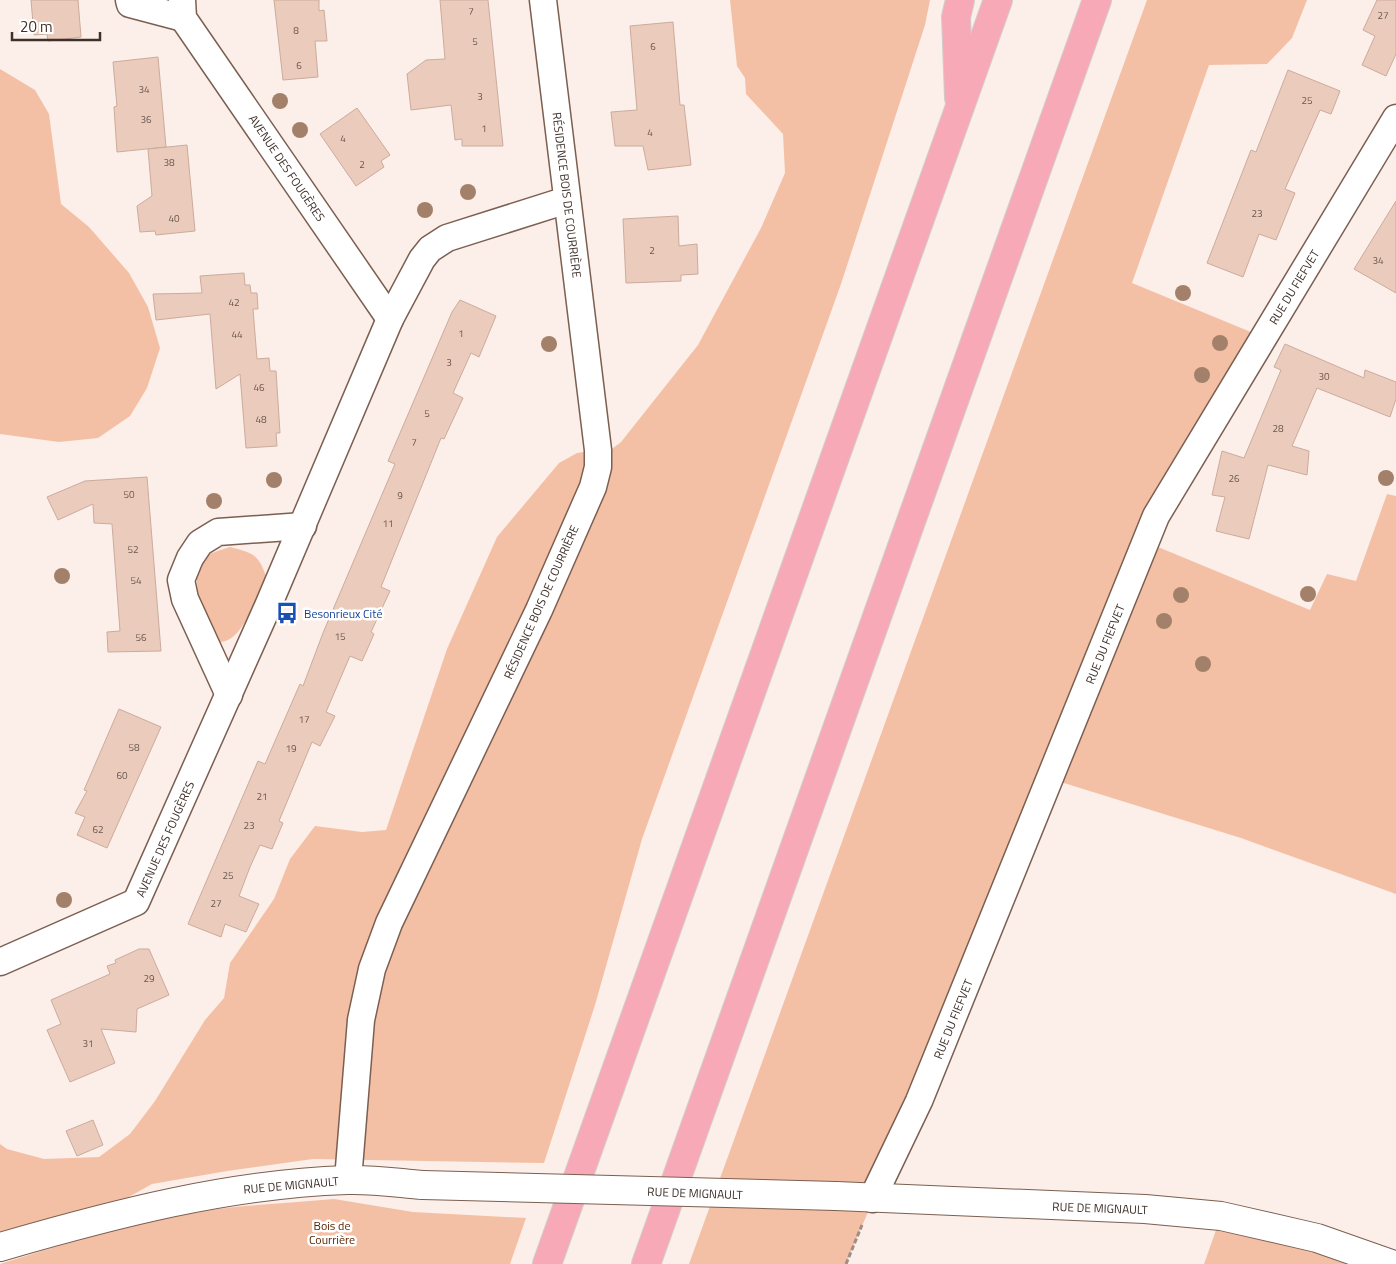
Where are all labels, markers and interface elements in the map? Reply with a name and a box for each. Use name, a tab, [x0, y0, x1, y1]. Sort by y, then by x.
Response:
house number: 7	[468, 4, 474, 19]
house number: 27	[1377, 8, 1389, 23]
scale bar	[12, 10, 100, 42]
text: 20 m	[20, 15, 53, 38]
house number: 8	[293, 23, 299, 38]
house number: 5	[472, 34, 478, 49]
house number: 6	[650, 39, 656, 54]
house number: 6	[296, 58, 302, 73]
house number: 34	[138, 82, 150, 97]
house number: 3	[477, 89, 483, 104]
house number: 25	[1301, 93, 1313, 108]
street label: AVENUE DES FOUGÈRES	[244, 111, 330, 225]
street label: RÉSIDENCE BOIS DE COURRIÈRE	[547, 111, 587, 279]
house number: 36	[140, 112, 152, 127]
house number: 1	[481, 121, 487, 136]
house number: 4	[647, 125, 653, 140]
house number: 4	[340, 131, 346, 146]
house number: 38	[163, 155, 175, 170]
house number: 2	[359, 157, 365, 172]
house number: 23	[1251, 206, 1263, 221]
house number: 40	[168, 211, 180, 226]
house number: 2	[649, 243, 655, 258]
street label: RUE DU FIEFVET	[1264, 245, 1324, 328]
house number: 34	[1372, 253, 1384, 268]
house number: 42	[228, 295, 240, 310]
house number: 1	[458, 326, 464, 341]
house number: 44	[231, 327, 243, 342]
house number: 3	[446, 355, 452, 370]
house number: 30	[1318, 369, 1330, 384]
house number: 46	[253, 380, 265, 395]
house number: 5	[424, 406, 430, 421]
house number: 48	[255, 412, 267, 427]
house number: 28	[1272, 421, 1284, 436]
house number: 7	[411, 435, 417, 450]
house number: 26	[1228, 471, 1240, 486]
house number: 50	[123, 487, 135, 502]
house number: 9	[397, 488, 403, 503]
house number: 11	[382, 516, 394, 531]
street label: RÉSIDENCE BOIS DE COURRIÈRE	[498, 522, 584, 682]
house number: 52	[127, 542, 139, 557]
house number: 54	[130, 573, 142, 588]
bus stop icon: Besonrieux Cité	[274, 600, 300, 626]
street label: RUE DU FIEFVET	[1080, 601, 1130, 687]
place label: Besonrieux Cité	[304, 604, 383, 623]
house number: 15	[334, 629, 346, 644]
house number: 56	[135, 630, 147, 645]
house number: 17	[298, 712, 310, 727]
house number: 58	[128, 740, 140, 755]
house number: 19	[285, 741, 297, 756]
house number: 60	[116, 768, 128, 783]
street label: AVENUE DES FOUGÈRES	[131, 778, 199, 900]
house number: 21	[256, 789, 268, 804]
house number: 23	[243, 818, 255, 833]
house number: 62	[92, 822, 104, 837]
house number: 25	[222, 868, 234, 883]
house number: 27	[210, 896, 222, 911]
house number: 29	[143, 971, 155, 986]
street label: RUE DU FIEFVET	[928, 976, 978, 1062]
house number: 31	[82, 1036, 94, 1051]
street label: RUE DE MIGNAULT	[243, 1171, 340, 1199]
street label: RUE DE MIGNAULT	[647, 1182, 744, 1204]
street label: RUE DE MIGNAULT	[1052, 1197, 1149, 1219]
park label: Bois de Courrière	[309, 1216, 355, 1249]

